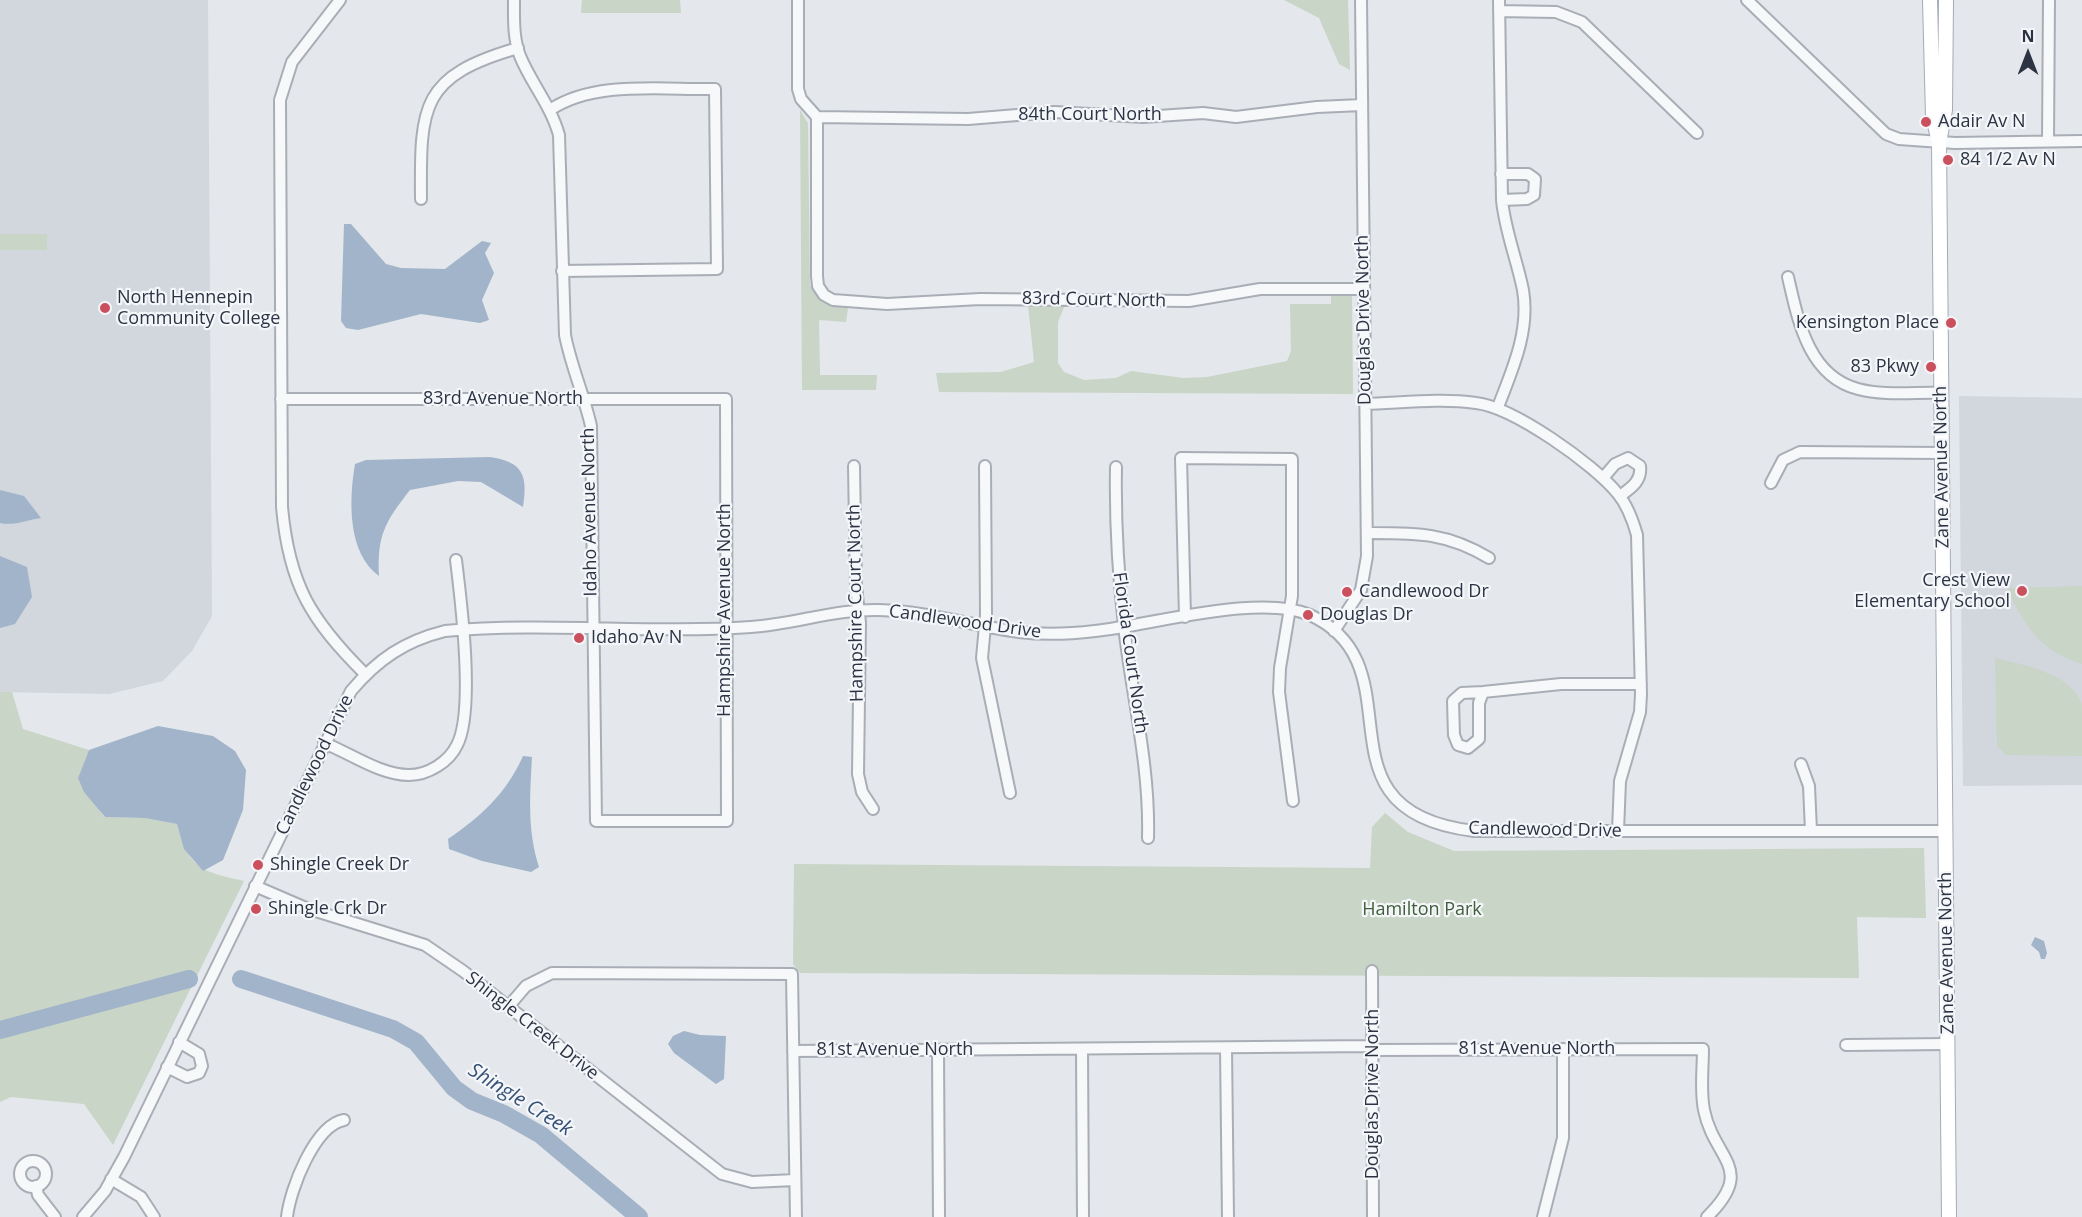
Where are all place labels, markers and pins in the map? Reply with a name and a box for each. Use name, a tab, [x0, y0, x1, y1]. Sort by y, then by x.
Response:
place label: Adair Av N	[1938, 111, 2026, 133]
marker: Adair Av N	[1919, 115, 1933, 129]
place label: 84 1/2 Av N	[1960, 149, 2056, 171]
marker: 84 1/2 Av N	[1941, 153, 1955, 167]
place label: North Hennepin Community College	[117, 287, 280, 330]
marker: North Hennepin Community College	[98, 301, 112, 315]
place label: Kensington Place	[1796, 312, 1939, 334]
marker: Kensington Place	[1944, 316, 1958, 330]
place label: 83 Pkwy	[1850, 356, 1919, 378]
marker: 83 Pkwy	[1924, 360, 1938, 374]
place label: Crest View Elementary School	[1854, 570, 2010, 612]
place label: Candlewood Dr	[1359, 581, 1489, 603]
marker: Crest View Elementary School	[2015, 584, 2029, 598]
marker: Candlewood Dr	[1340, 585, 1354, 599]
place label: Douglas Dr	[1320, 604, 1413, 626]
marker: Douglas Dr	[1301, 608, 1315, 622]
place label: Idaho Av N	[591, 627, 682, 649]
marker: Idaho Av N	[572, 631, 586, 645]
place label: Shingle Creek Dr	[270, 854, 409, 876]
marker: Shingle Creek Dr	[251, 858, 265, 872]
place label: Shingle Crk Dr	[268, 898, 387, 920]
marker: Shingle Crk Dr	[249, 902, 263, 916]

